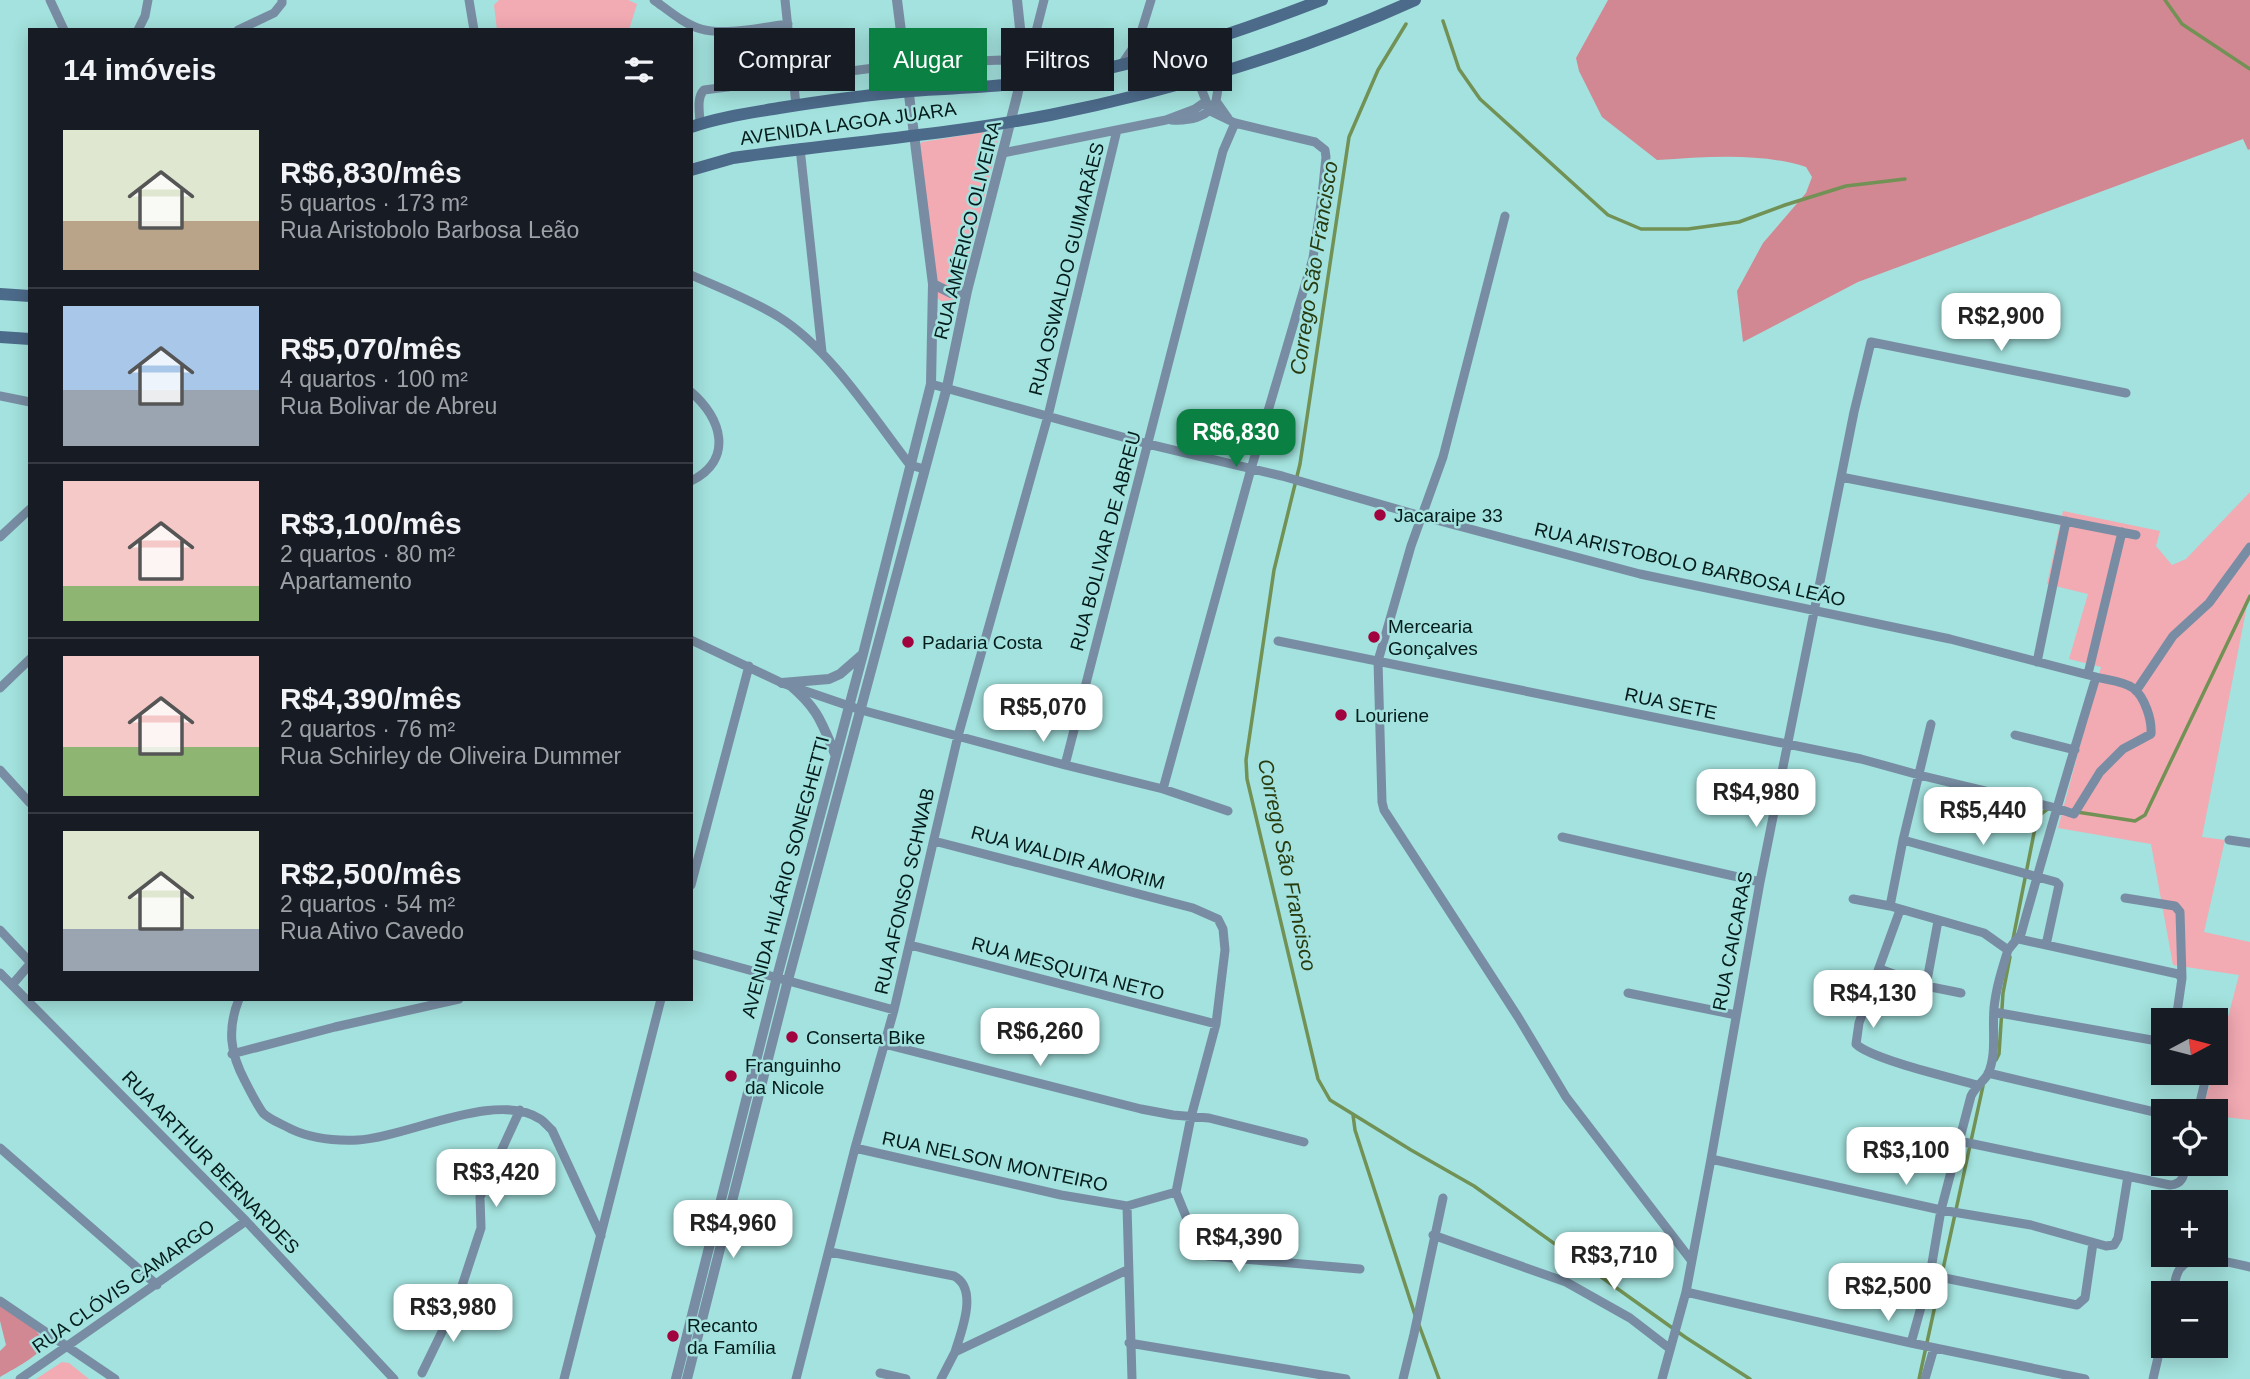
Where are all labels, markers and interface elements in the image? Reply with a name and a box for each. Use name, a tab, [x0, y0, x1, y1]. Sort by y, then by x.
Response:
chip: Comprar	[714, 28, 855, 91]
chip: Alugar	[869, 28, 987, 91]
chip: Filtros	[1001, 28, 1114, 91]
chip: Novo	[1128, 28, 1232, 91]
icon: filters	[620, 51, 658, 89]
text: 14 imóveis	[63, 53, 216, 86]
street label: AVENIDA LAGOA JUARA	[739, 98, 958, 149]
street label: RUA AMÉRICO OLIVEIRA	[930, 118, 1005, 342]
street label: RUA OSWALDO GUIMARÃES	[1025, 140, 1108, 398]
text: R$6,830/mês	[280, 156, 462, 189]
icon: home	[119, 158, 203, 242]
water label: Corrego São Francisco	[1285, 159, 1342, 376]
text: 5 quartos · 173 m²	[280, 190, 468, 216]
text: Rua Aristobolo Barbosa Leão	[280, 217, 579, 243]
pin: R$2,900	[1936, 294, 2066, 353]
text: R$2,900	[1958, 303, 2044, 329]
text: R$5,070/mês	[280, 332, 462, 365]
icon: home	[119, 334, 203, 418]
text: 4 quartos · 100 m²	[280, 366, 468, 392]
text: Rua Bolivar de Abreu	[280, 393, 497, 419]
pin: R$6,830	[1171, 410, 1301, 469]
text: R$6,830	[1193, 419, 1279, 445]
street label: RUA BOLIVAR DE ABREU	[1066, 429, 1145, 653]
place label: Jacaraipe 33	[1394, 505, 1503, 526]
text: R$3,100/mês	[280, 507, 462, 540]
marker: Jacaraipe 33	[1372, 507, 1388, 523]
icon: home	[119, 509, 203, 593]
street label: RUA ARISTOBOLO BARBOSA LEÃO	[1532, 518, 1847, 611]
text: 2 quartos · 80 m²	[280, 541, 455, 567]
text: Apartamento	[280, 568, 412, 594]
place label: Mercearia Gonçalves	[1388, 616, 1478, 659]
marker: Mercearia Gonçalves	[1366, 629, 1382, 645]
place label: Padaria Costa	[922, 632, 1043, 653]
marker: Padaria Costa	[900, 634, 916, 650]
text: R$4,390/mês	[280, 682, 462, 715]
street label: RUA SETE	[1623, 683, 1719, 724]
icon: home	[119, 684, 203, 768]
pin: R$5,070	[978, 684, 1108, 744]
text: R$5,070	[1000, 694, 1086, 720]
place label: Louriene	[1355, 705, 1429, 726]
marker: Louriene	[1333, 707, 1349, 723]
text: 2 quartos · 76 m²	[280, 716, 455, 742]
street label: AVENIDA HILÁRIO SONEGHETTI	[738, 734, 833, 1020]
text: Rua Schirley de Oliveira Dummer	[280, 743, 621, 769]
water label: Corrego São Francisco	[1254, 757, 1321, 973]
pin: R$4,980	[1691, 770, 1821, 829]
text: R$4,980	[1713, 779, 1799, 805]
street label: RUA AFONSO SCHWAB	[870, 786, 939, 997]
pin: R$5,440	[1918, 788, 2048, 847]
text: R$5,440	[1940, 797, 2026, 823]
street label: RUA WALDIR AMORIM	[969, 821, 1167, 893]
text: R$2,500/mês	[280, 857, 462, 890]
icon: home	[119, 859, 203, 943]
street label: RUA CAICARAS	[1709, 870, 1756, 1013]
text: 2 quartos · 54 m²	[280, 891, 455, 917]
text: Rua Ativo Cavedo	[280, 918, 464, 944]
street label: RUA MESQUITA NETO	[969, 933, 1167, 1004]
pin: R$4,130	[1808, 970, 1938, 1030]
text: R$4,130	[1830, 980, 1916, 1006]
north arrow	[2151, 1008, 2228, 1085]
map controls	[2151, 1008, 2228, 1358]
pin: R$6,260	[975, 1009, 1105, 1068]
text: R$6,260	[997, 1018, 1083, 1044]
place label: Conserta Bike	[806, 1027, 925, 1048]
marker: Conserta Bike	[784, 1029, 800, 1045]
place label: Franguinho da Nicole	[745, 1055, 841, 1098]
street label: RUA ARTHUR BERNARDES	[118, 1067, 304, 1258]
marker: Franguinho da Nicole	[723, 1068, 739, 1084]
button: locate	[2151, 1099, 2228, 1176]
street label: RUA NELSON MONTEIRO	[880, 1127, 1110, 1196]
pin: R$3,100	[1841, 1128, 1971, 1187]
text: R$3,100	[1863, 1137, 1949, 1163]
pin: R$3,420	[431, 1150, 561, 1209]
text: R$3,420	[453, 1159, 539, 1185]
button: +	[2151, 1190, 2228, 1267]
pin: R$4,960	[668, 1200, 798, 1260]
text: R$4,960	[690, 1210, 776, 1236]
pin: R$4,390	[1174, 1214, 1304, 1274]
street label: RUA CLÓVIS CAMARGO	[28, 1215, 218, 1357]
text: R$4,390	[1196, 1224, 1282, 1250]
pin: R$3,710	[1549, 1232, 1679, 1292]
text: R$3,710	[1571, 1242, 1657, 1268]
pin: R$2,500	[1823, 1264, 1953, 1323]
text: R$2,500	[1845, 1273, 1931, 1299]
button: −	[2151, 1281, 2228, 1358]
pin: R$3,980	[388, 1284, 518, 1344]
text: R$3,980	[410, 1294, 496, 1320]
place label: Recanto da Família	[687, 1315, 776, 1358]
marker: Recanto da Família	[665, 1328, 681, 1344]

